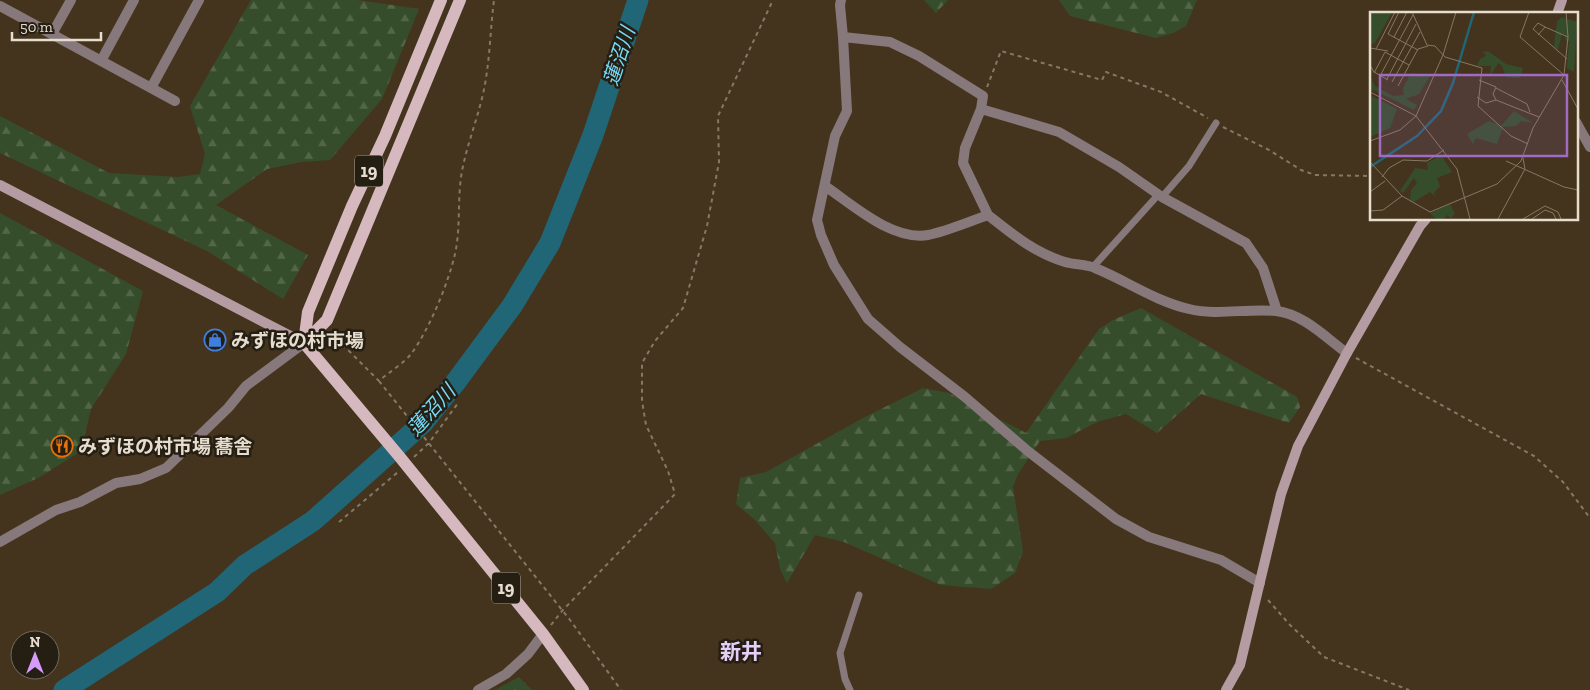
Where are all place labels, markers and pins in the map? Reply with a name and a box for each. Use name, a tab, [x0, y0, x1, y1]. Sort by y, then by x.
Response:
shop icon: みずほの村市場	[203, 328, 227, 352]
place label: みずほの村市場	[231, 329, 364, 352]
restaurant icon: みずほの村市場 蕎舎	[50, 434, 74, 458]
place label: みずほの村市場 蕎舎	[78, 435, 253, 458]

